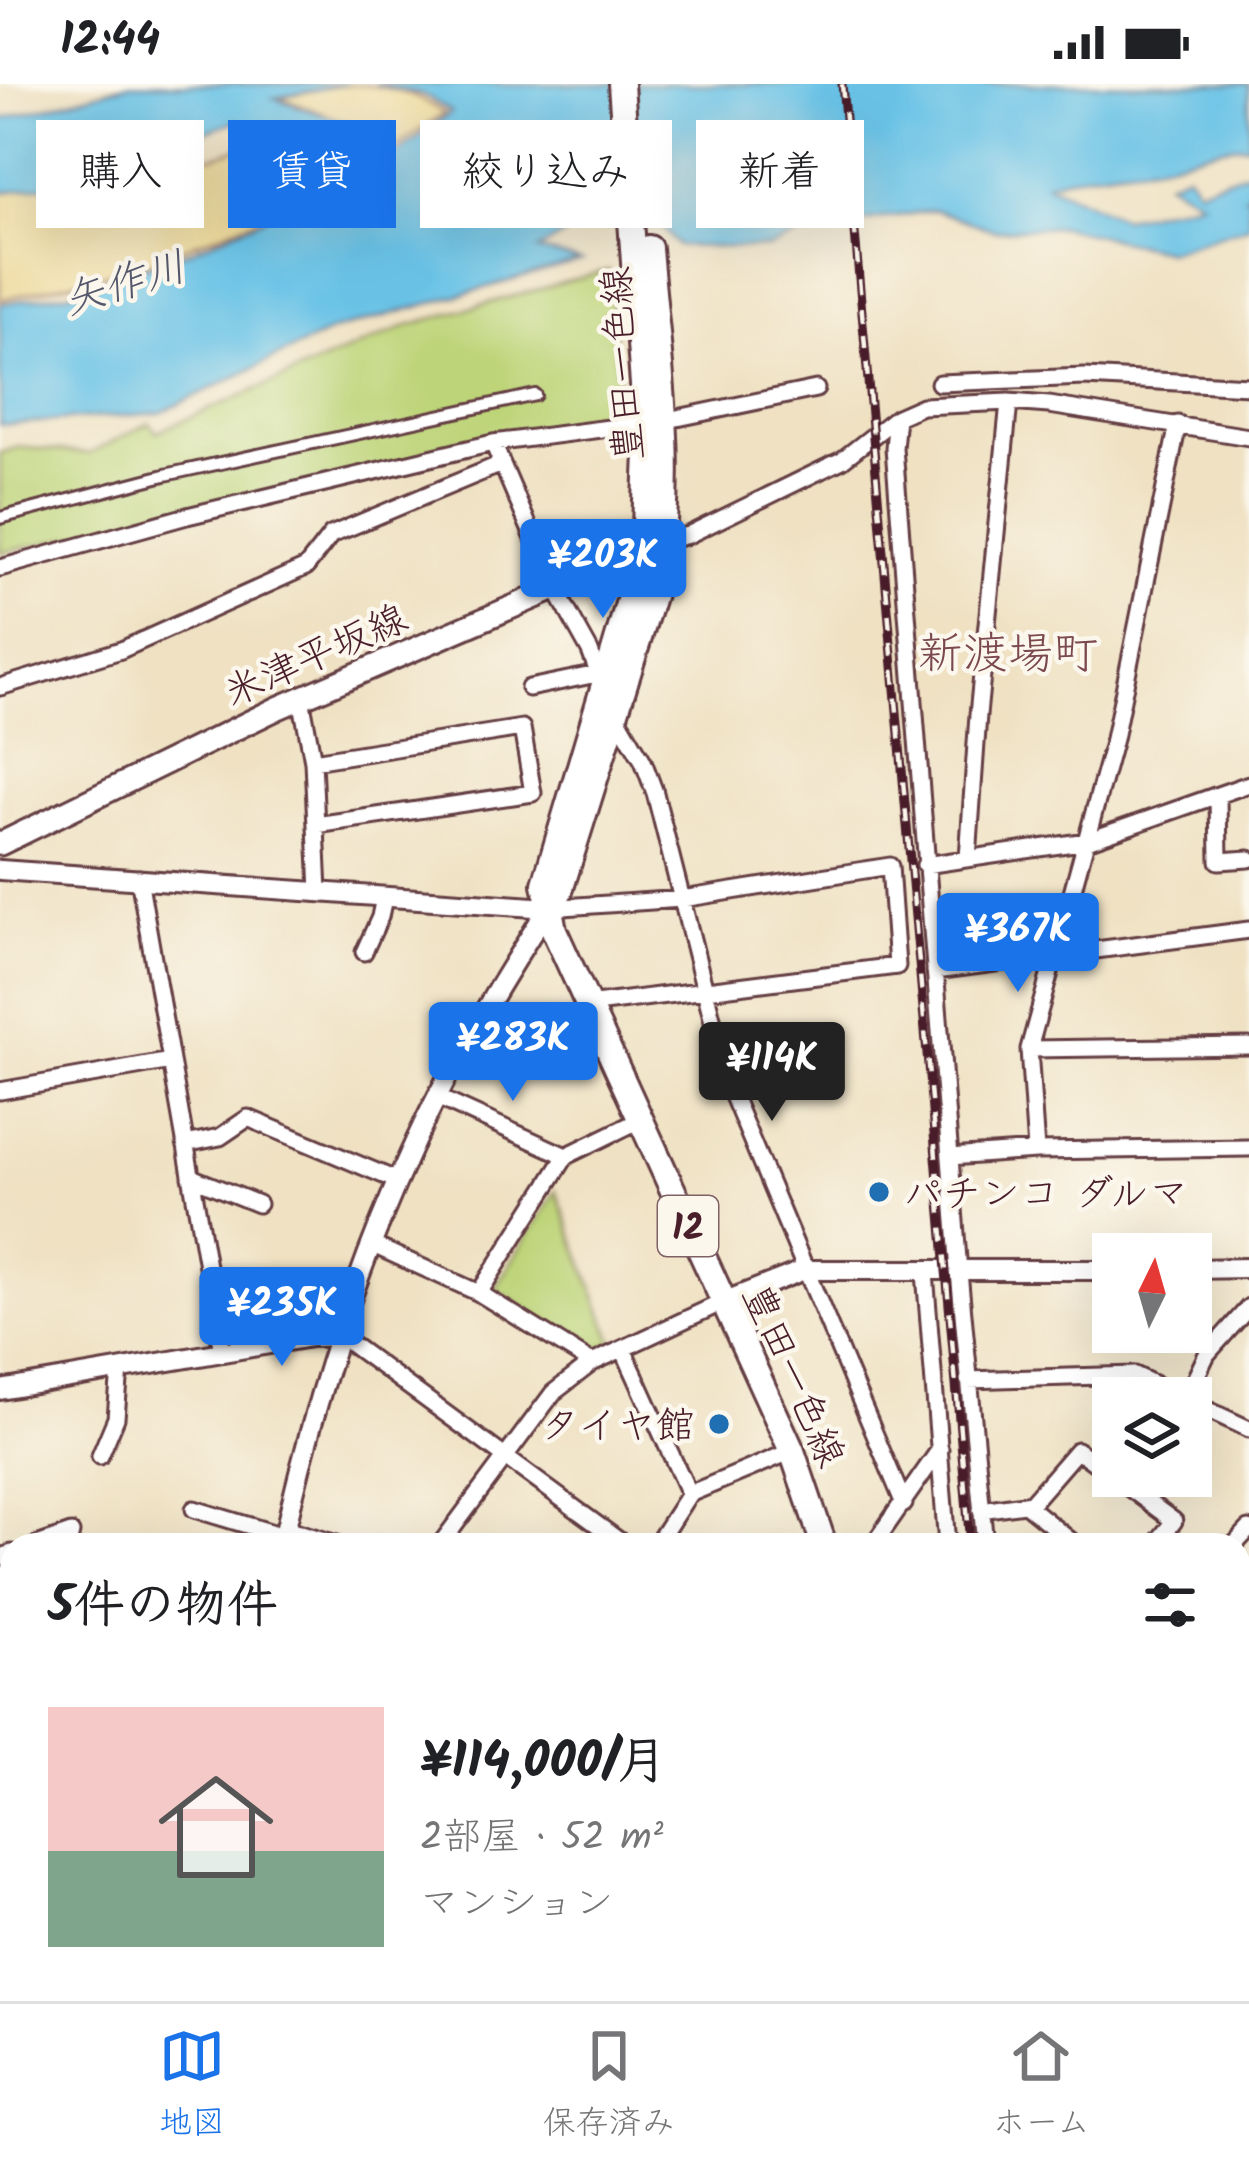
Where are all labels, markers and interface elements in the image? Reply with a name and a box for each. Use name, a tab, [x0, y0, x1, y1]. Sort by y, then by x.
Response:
text: 12:44	[60, 6, 160, 78]
chip: 購入	[36, 120, 204, 228]
chip: 賃貸	[228, 120, 396, 228]
chip: 絞り込み	[420, 120, 672, 228]
chip: 新着	[696, 120, 864, 228]
water label: 矢作川	[55, 235, 195, 336]
street label: 豊田一色線	[587, 264, 663, 463]
pin: ¥203K	[519, 519, 687, 621]
text: ¥203K	[547, 527, 659, 589]
street label: 米津平坂線	[215, 590, 418, 726]
district label: 新渡場町	[918, 620, 1098, 692]
pin: ¥367K	[934, 893, 1102, 995]
text: ¥367K	[964, 901, 1072, 963]
pin: ¥283K	[429, 1002, 597, 1104]
text: ¥283K	[456, 1010, 570, 1072]
pin: ¥114K	[688, 1022, 856, 1124]
text: ¥114K	[726, 1030, 818, 1092]
place label: パチンコ ダルマ	[903, 1165, 1189, 1227]
marker: パチンコ ダルマ	[866, 1179, 892, 1205]
road number: 12	[658, 1196, 718, 1256]
north arrow	[1092, 1233, 1212, 1353]
map controls	[1092, 1233, 1212, 1497]
pin: ¥235K	[198, 1267, 366, 1369]
text: ¥235K	[226, 1275, 338, 1337]
street label: 豊田一色線	[723, 1275, 859, 1478]
button: layers	[1092, 1377, 1212, 1497]
place label: タイヤ館	[541, 1397, 695, 1459]
marker: タイヤ館	[706, 1411, 732, 1437]
text: 5件の物件	[48, 1567, 278, 1648]
icon: filters	[1137, 1572, 1203, 1638]
text: ¥114,000/月	[420, 1723, 667, 1804]
icon: home	[144, 1755, 288, 1899]
text: 2部屋 · 52 m²	[420, 1808, 663, 1870]
text: マンション	[420, 1874, 613, 1936]
tab: 地図	[159, 2023, 225, 2151]
tab: 保存済み	[543, 2023, 675, 2151]
tab: ホーム	[992, 2023, 1090, 2151]

